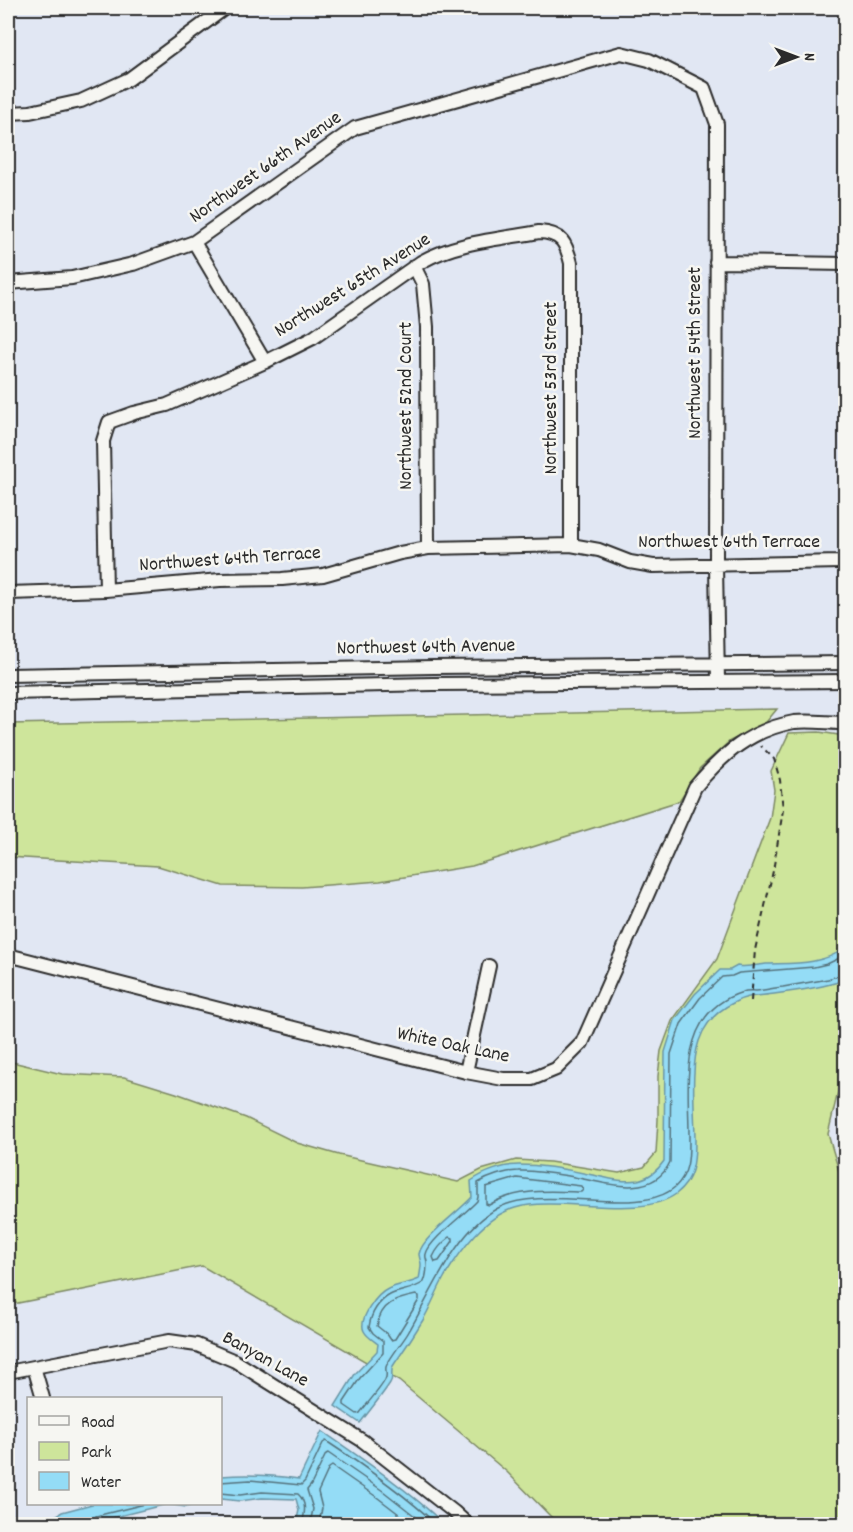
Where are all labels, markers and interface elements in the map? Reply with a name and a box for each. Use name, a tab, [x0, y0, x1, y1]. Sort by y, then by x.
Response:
north arrow	[766, 27, 826, 87]
text: N	[797, 53, 820, 61]
street label: Northwest 66th Avenue	[184, 105, 348, 231]
street label: Northwest 65th Avenue	[269, 226, 437, 345]
street label: Northwest 54th Street	[682, 267, 710, 439]
street label: Northwest 53rd Street	[538, 302, 566, 474]
street label: Northwest 52nd Court	[393, 322, 421, 490]
street label: Northwest 64th Terrace	[638, 529, 820, 557]
street label: Northwest 64th Terrace	[138, 540, 322, 580]
street label: Northwest 64th Avenue	[336, 632, 516, 664]
street label: White Oak Lane	[394, 1020, 512, 1072]
street label: Banyan Lane	[217, 1325, 314, 1395]
legend	[27, 1397, 222, 1505]
text: Road	[81, 1411, 115, 1436]
text: Park	[81, 1441, 112, 1466]
text: Water	[81, 1471, 121, 1496]

